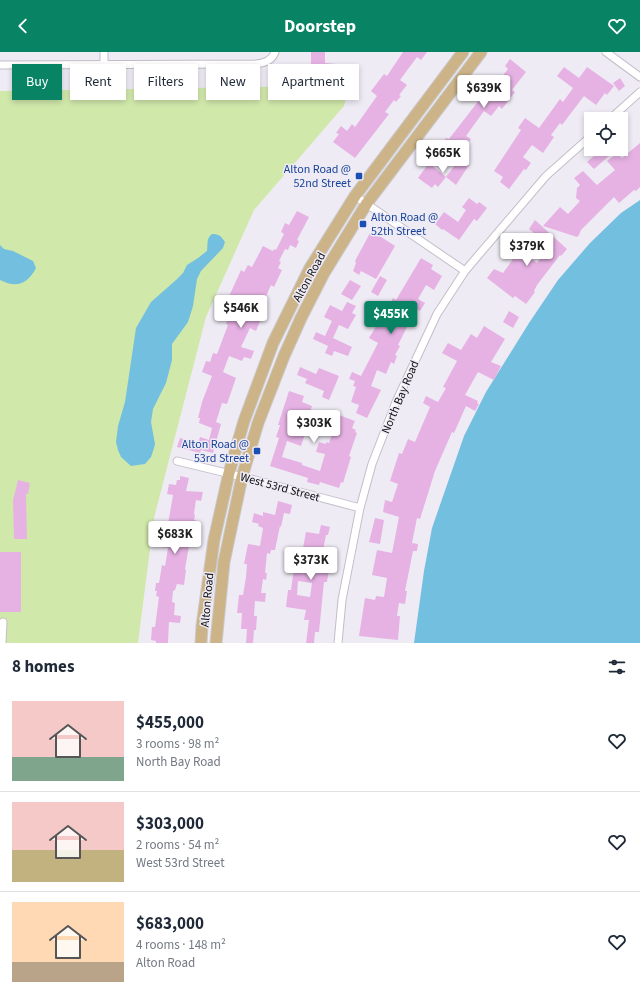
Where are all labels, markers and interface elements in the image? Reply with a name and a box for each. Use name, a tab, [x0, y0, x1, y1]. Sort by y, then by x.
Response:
text: Doorstep	[284, 14, 356, 39]
icon: back	[12, 15, 34, 37]
icon: heart	[606, 15, 628, 37]
chip: Buy	[12, 64, 62, 100]
chip: Rent	[70, 64, 126, 100]
chip: Filters	[134, 64, 198, 100]
chip: New	[206, 64, 260, 100]
chip: Apartment	[268, 64, 359, 100]
pin: $639K	[456, 75, 512, 109]
text: $639K	[466, 79, 502, 97]
map controls	[584, 112, 628, 156]
button: locate	[584, 112, 628, 156]
pin: $665K	[415, 140, 471, 174]
text: $665K	[425, 144, 461, 162]
place label: Alton Road @ 52nd Street	[284, 161, 351, 192]
marker: Alton Road @ 52nd Street	[354, 171, 364, 181]
place label: Alton Road @ 52th Street	[371, 209, 438, 240]
marker: Alton Road @ 52th Street	[358, 219, 368, 229]
pin: $379K	[499, 233, 555, 267]
text: $379K	[509, 237, 545, 255]
street label: Alton Road	[289, 249, 330, 305]
pin: $546K	[213, 295, 269, 329]
text: $546K	[223, 299, 259, 317]
pin: $455K	[363, 301, 419, 335]
text: $455K	[373, 305, 409, 323]
street label: North Bay Road	[377, 358, 424, 437]
pin: $303K	[286, 410, 342, 444]
text: $303K	[296, 414, 332, 432]
place label: Alton Road @ 53rd Street	[182, 436, 249, 467]
marker: Alton Road @ 53rd Street	[252, 446, 262, 456]
street label: West 53rd Street	[238, 469, 322, 506]
pin: $683K	[147, 521, 203, 555]
text: $683K	[157, 525, 193, 543]
pin: $373K	[283, 547, 339, 581]
text: $373K	[293, 551, 329, 569]
street label: Alton Road	[197, 572, 218, 628]
text: 8 homes	[12, 655, 74, 679]
icon: filters	[606, 656, 628, 678]
text: $455,000	[136, 711, 204, 735]
icon: home	[44, 717, 92, 765]
icon: heart	[606, 730, 628, 752]
text: 3 rooms · 98 m²	[136, 735, 219, 753]
text: North Bay Road	[136, 753, 221, 771]
text: $303,000	[136, 812, 204, 836]
icon: home	[44, 818, 92, 866]
icon: heart	[606, 831, 628, 853]
text: 2 rooms · 54 m²	[136, 836, 219, 854]
text: West 53rd Street	[136, 854, 225, 872]
text: $683,000	[136, 912, 204, 936]
icon: home	[44, 918, 92, 966]
icon: heart	[606, 931, 628, 953]
text: 4 rooms · 148 m²	[136, 936, 226, 954]
text: Alton Road	[136, 954, 195, 972]

